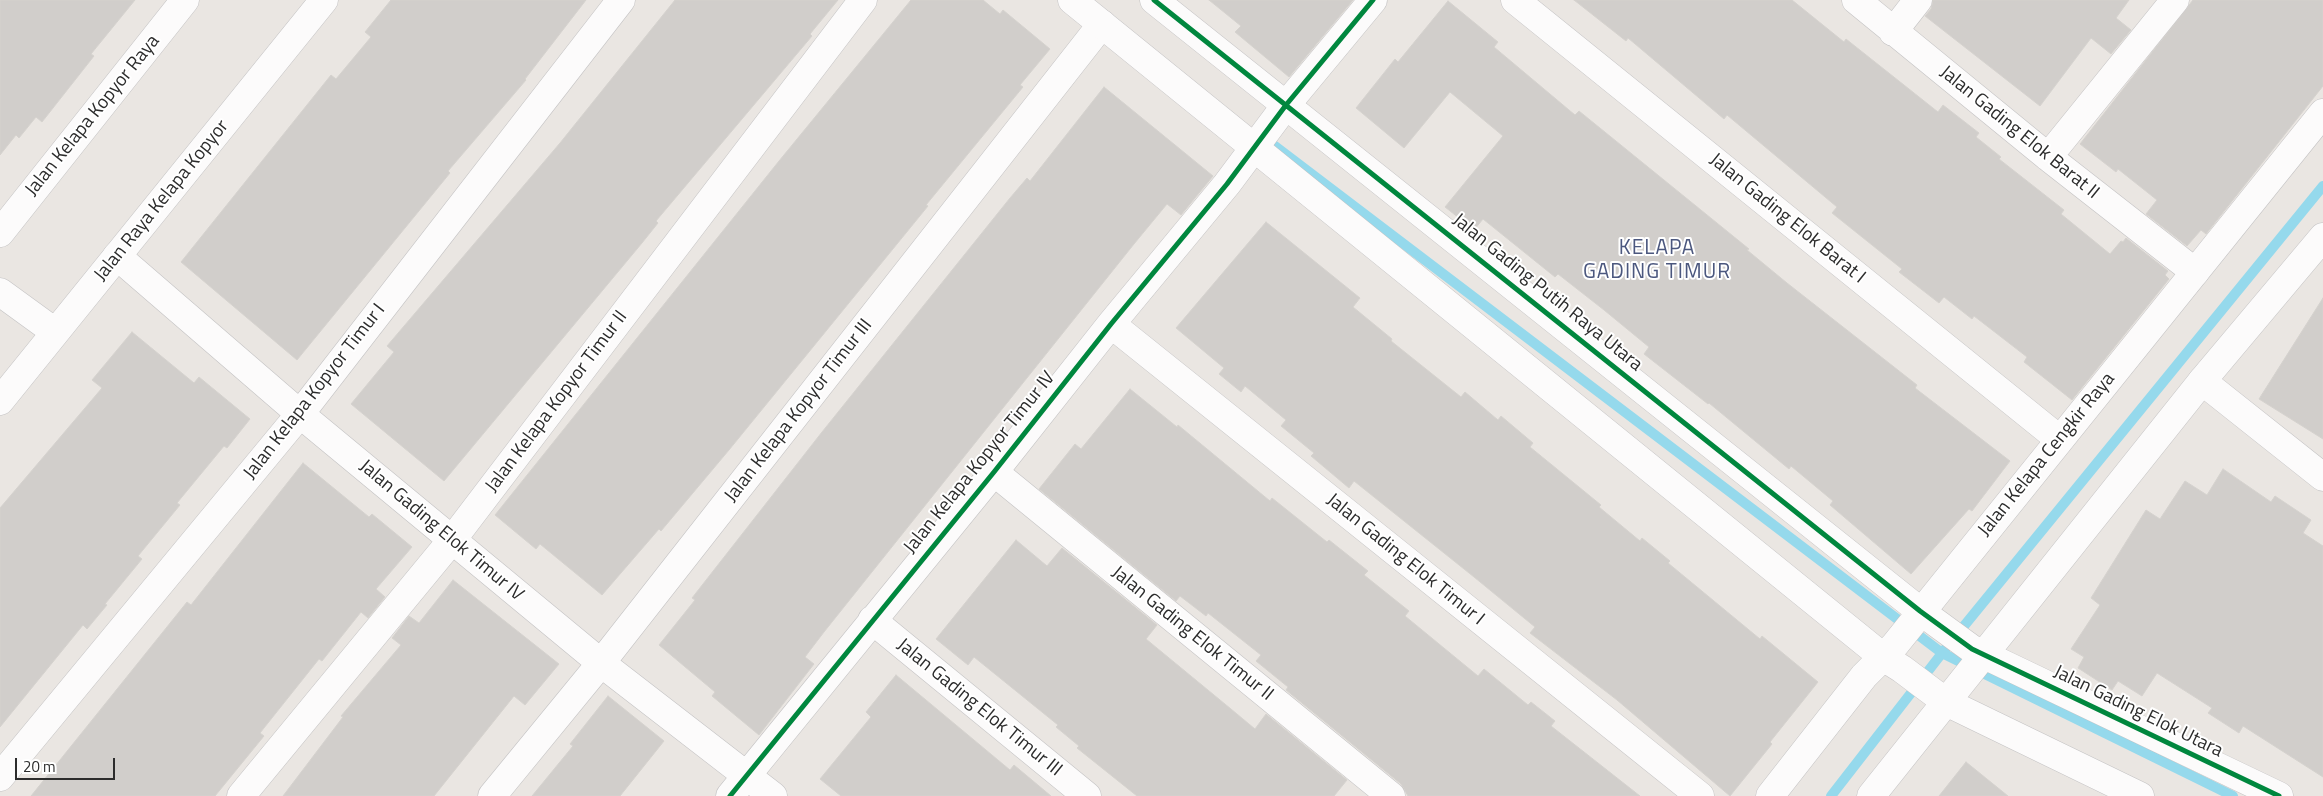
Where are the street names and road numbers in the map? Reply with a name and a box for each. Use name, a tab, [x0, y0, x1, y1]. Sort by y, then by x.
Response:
street label: Jalan Kelapa Kopyor Raya	[21, 31, 165, 201]
street label: Jalan Gading Elok Barat II	[1935, 62, 2103, 204]
street label: Jalan Raya Kelapa Kopyor	[90, 116, 234, 286]
street label: Jalan Gading Elok Barat I	[1704, 149, 1870, 289]
street label: Jalan Gading Putih Raya Utara	[1447, 209, 1647, 377]
street label: Jalan Kelapa Kopyor Timur I	[239, 300, 391, 484]
street label: Jalan Kelapa Kopyor Timur II	[481, 307, 633, 497]
street label: Jalan Kelapa Kopyor Timur III	[720, 315, 878, 507]
street label: Jalan Kelapa Kopyor Timur IV	[899, 367, 1061, 559]
street label: Jalan Kelapa Cengkir Raya	[1974, 368, 2120, 542]
street label: Jalan Gading Elok Timur IV	[354, 456, 528, 606]
street label: Jalan Gading Elok Timur I	[1321, 489, 1489, 631]
street label: Jalan Gading Elok Timur II	[1107, 562, 1277, 706]
street label: Jalan Gading Elok Timur III	[892, 634, 1066, 782]
street label: Jalan Gading Elok Utara	[2050, 661, 2226, 763]

